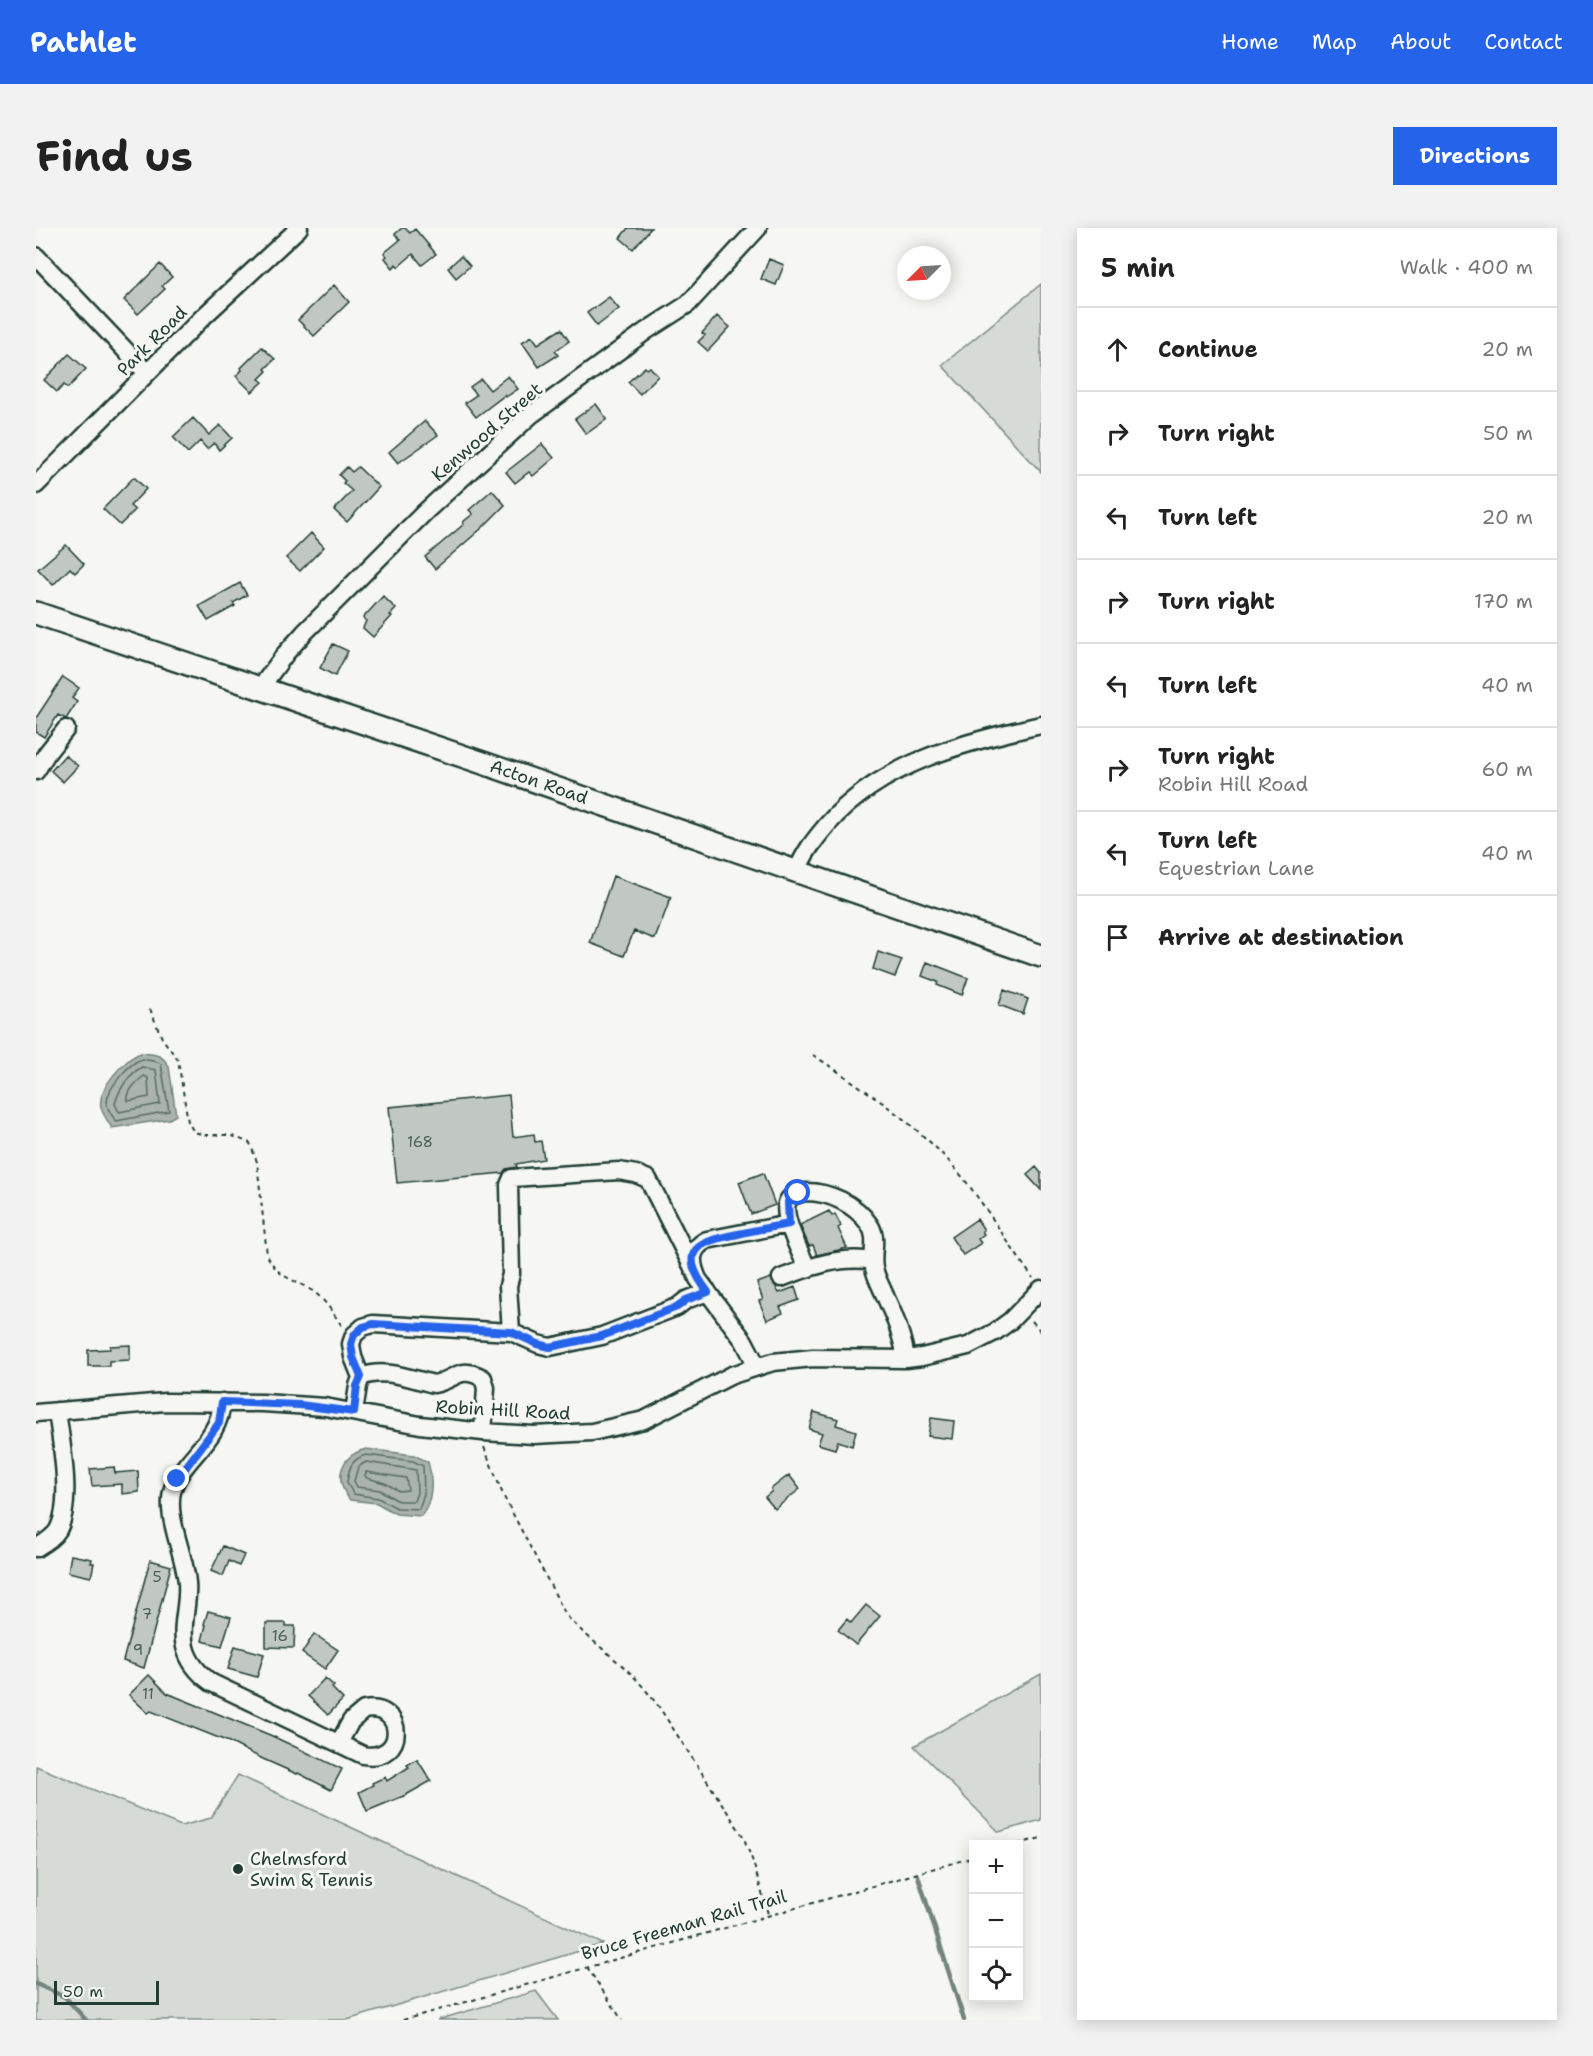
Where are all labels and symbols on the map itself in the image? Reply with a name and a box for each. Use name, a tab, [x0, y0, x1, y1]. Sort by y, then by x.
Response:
north arrow	[897, 246, 951, 300]
street label: Park Road	[112, 301, 192, 381]
street label: Kenwood Street	[426, 377, 548, 487]
street label: Acton Road	[487, 754, 591, 810]
house number: 168	[407, 1132, 433, 1152]
route start	[784, 1179, 810, 1205]
street label: Robin Hill Road	[435, 1394, 571, 1426]
route end	[163, 1465, 189, 1491]
house number: 5	[152, 1567, 162, 1587]
house number: 7	[142, 1604, 152, 1624]
house number: 16	[272, 1626, 288, 1646]
house number: 9	[133, 1640, 143, 1660]
house number: 11	[142, 1684, 154, 1704]
place label: Chelmsford Swim & Tennis	[250, 1847, 373, 1892]
marker: Chelmsford Swim & Tennis	[231, 1862, 245, 1876]
street label: Bruce Freeman Rail Trail	[579, 1884, 790, 1966]
scale bar	[54, 1978, 159, 2006]

